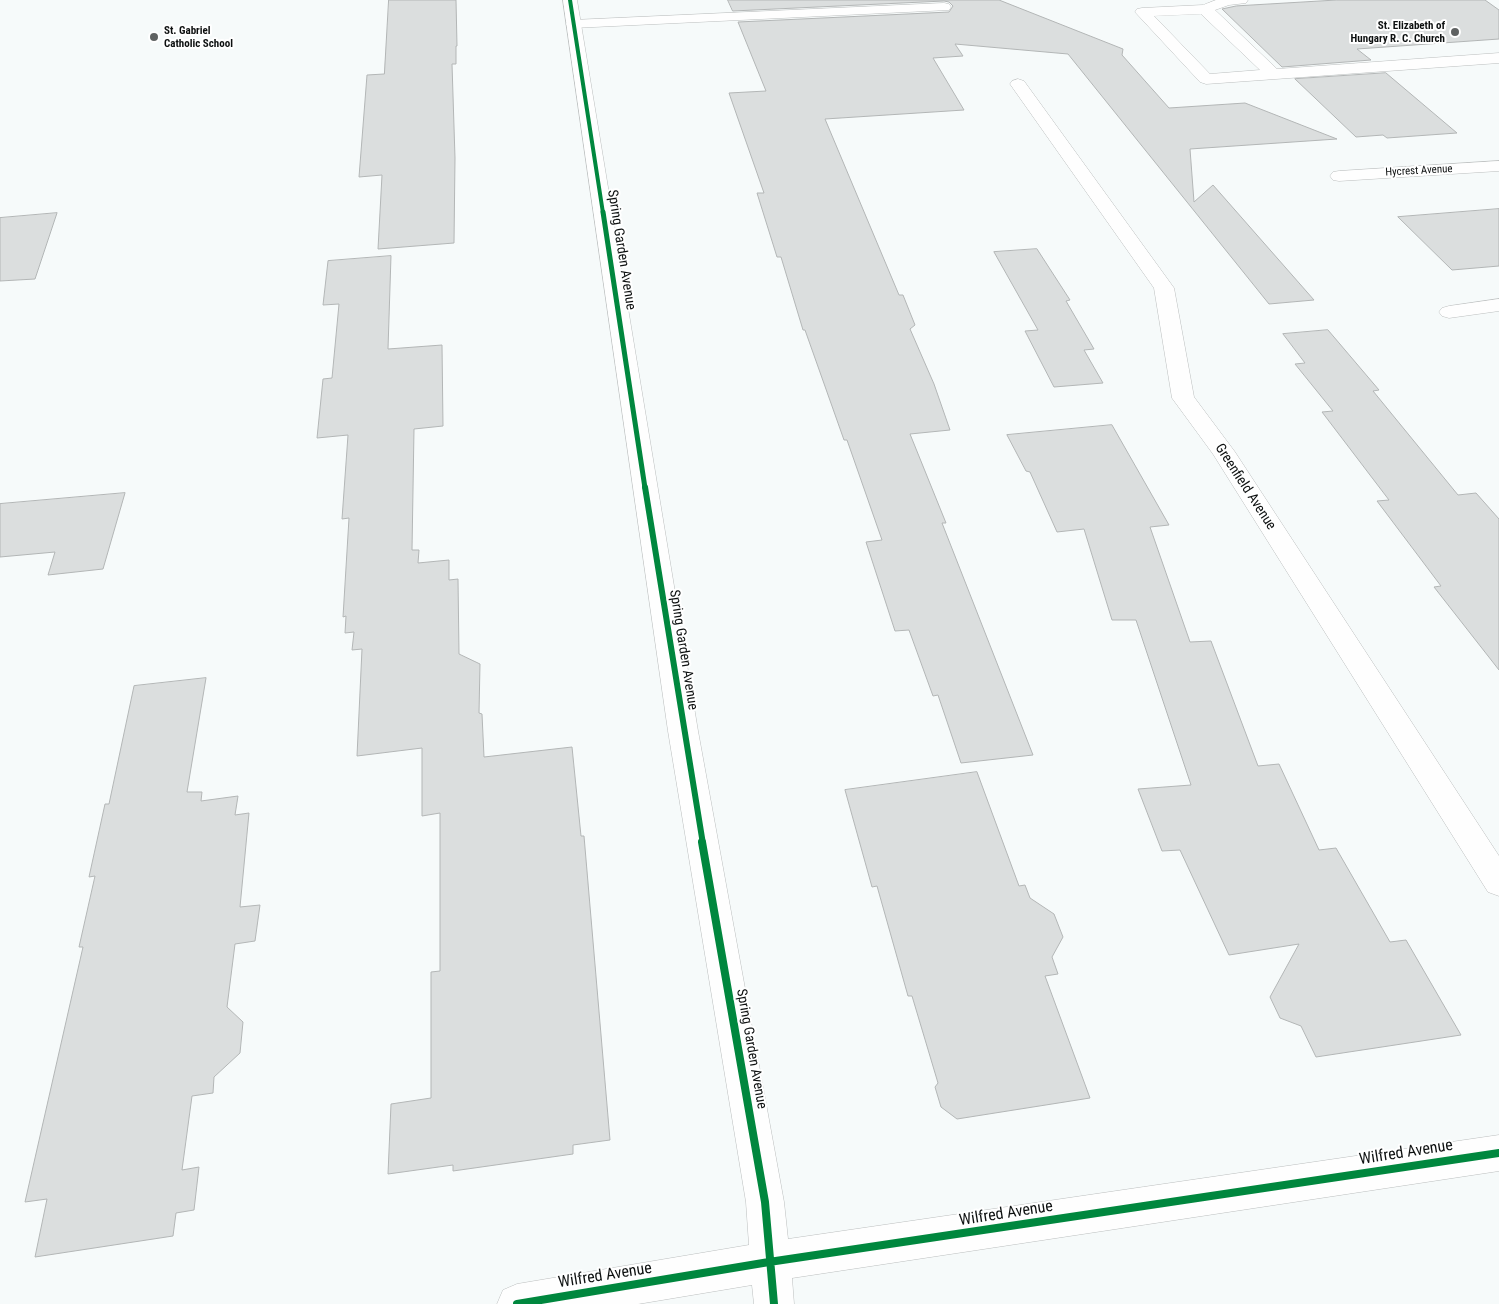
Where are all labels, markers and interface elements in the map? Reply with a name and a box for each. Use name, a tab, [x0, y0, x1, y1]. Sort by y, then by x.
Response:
place label: St. Elizabeth of Hungary R. C. Church	[1351, 19, 1445, 45]
place label: St. Gabriel Catholic School	[164, 24, 233, 50]
marker: St. Elizabeth of Hungary R. C. Church	[1449, 26, 1461, 38]
marker: St. Gabriel Catholic School	[148, 31, 160, 43]
street label: Hycrest Avenue	[1385, 163, 1453, 179]
street label: Spring Garden Avenue	[603, 189, 639, 311]
street label: Greenfield Avenue	[1211, 441, 1279, 533]
street label: Spring Garden Avenue	[665, 589, 701, 711]
street label: Spring Garden Avenue	[732, 988, 770, 1110]
street label: Wilfred Avenue	[1358, 1136, 1454, 1170]
street label: Wilfred Avenue	[958, 1197, 1054, 1231]
street label: Wilfred Avenue	[557, 1259, 653, 1293]

